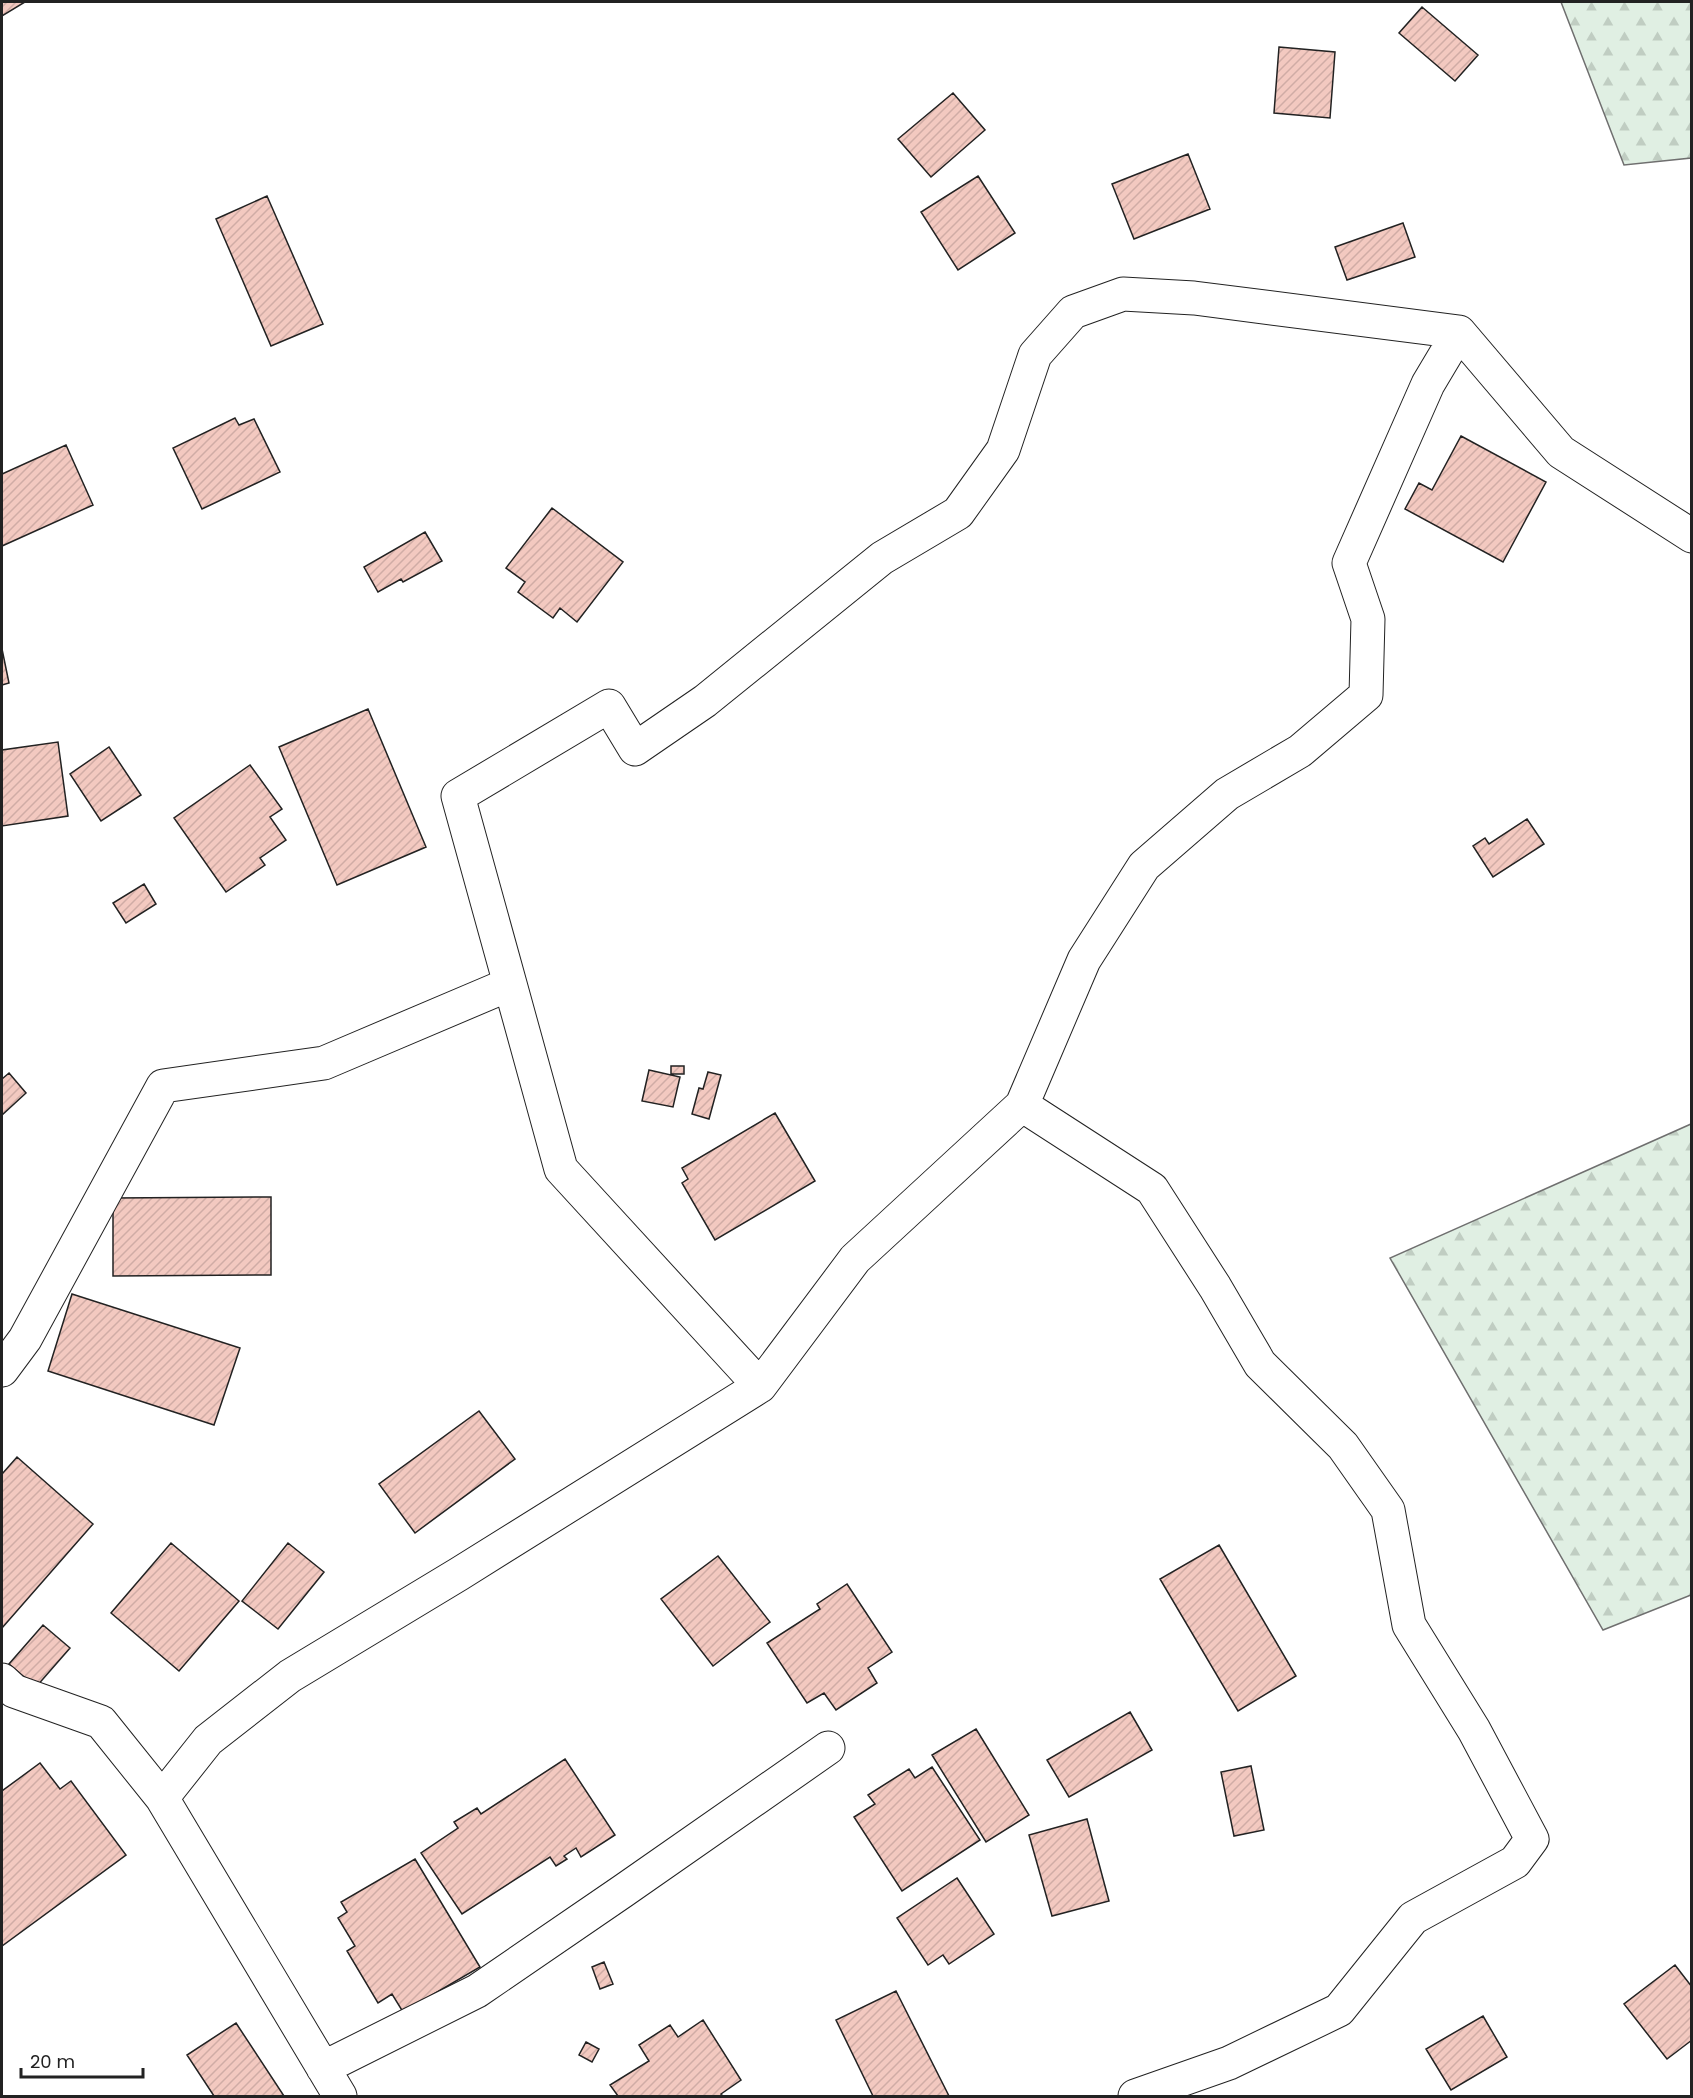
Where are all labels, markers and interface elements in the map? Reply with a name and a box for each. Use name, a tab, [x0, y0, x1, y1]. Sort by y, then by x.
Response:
scale bar	[21, 2041, 142, 2079]
text: 20 m	[30, 2049, 75, 2074]

